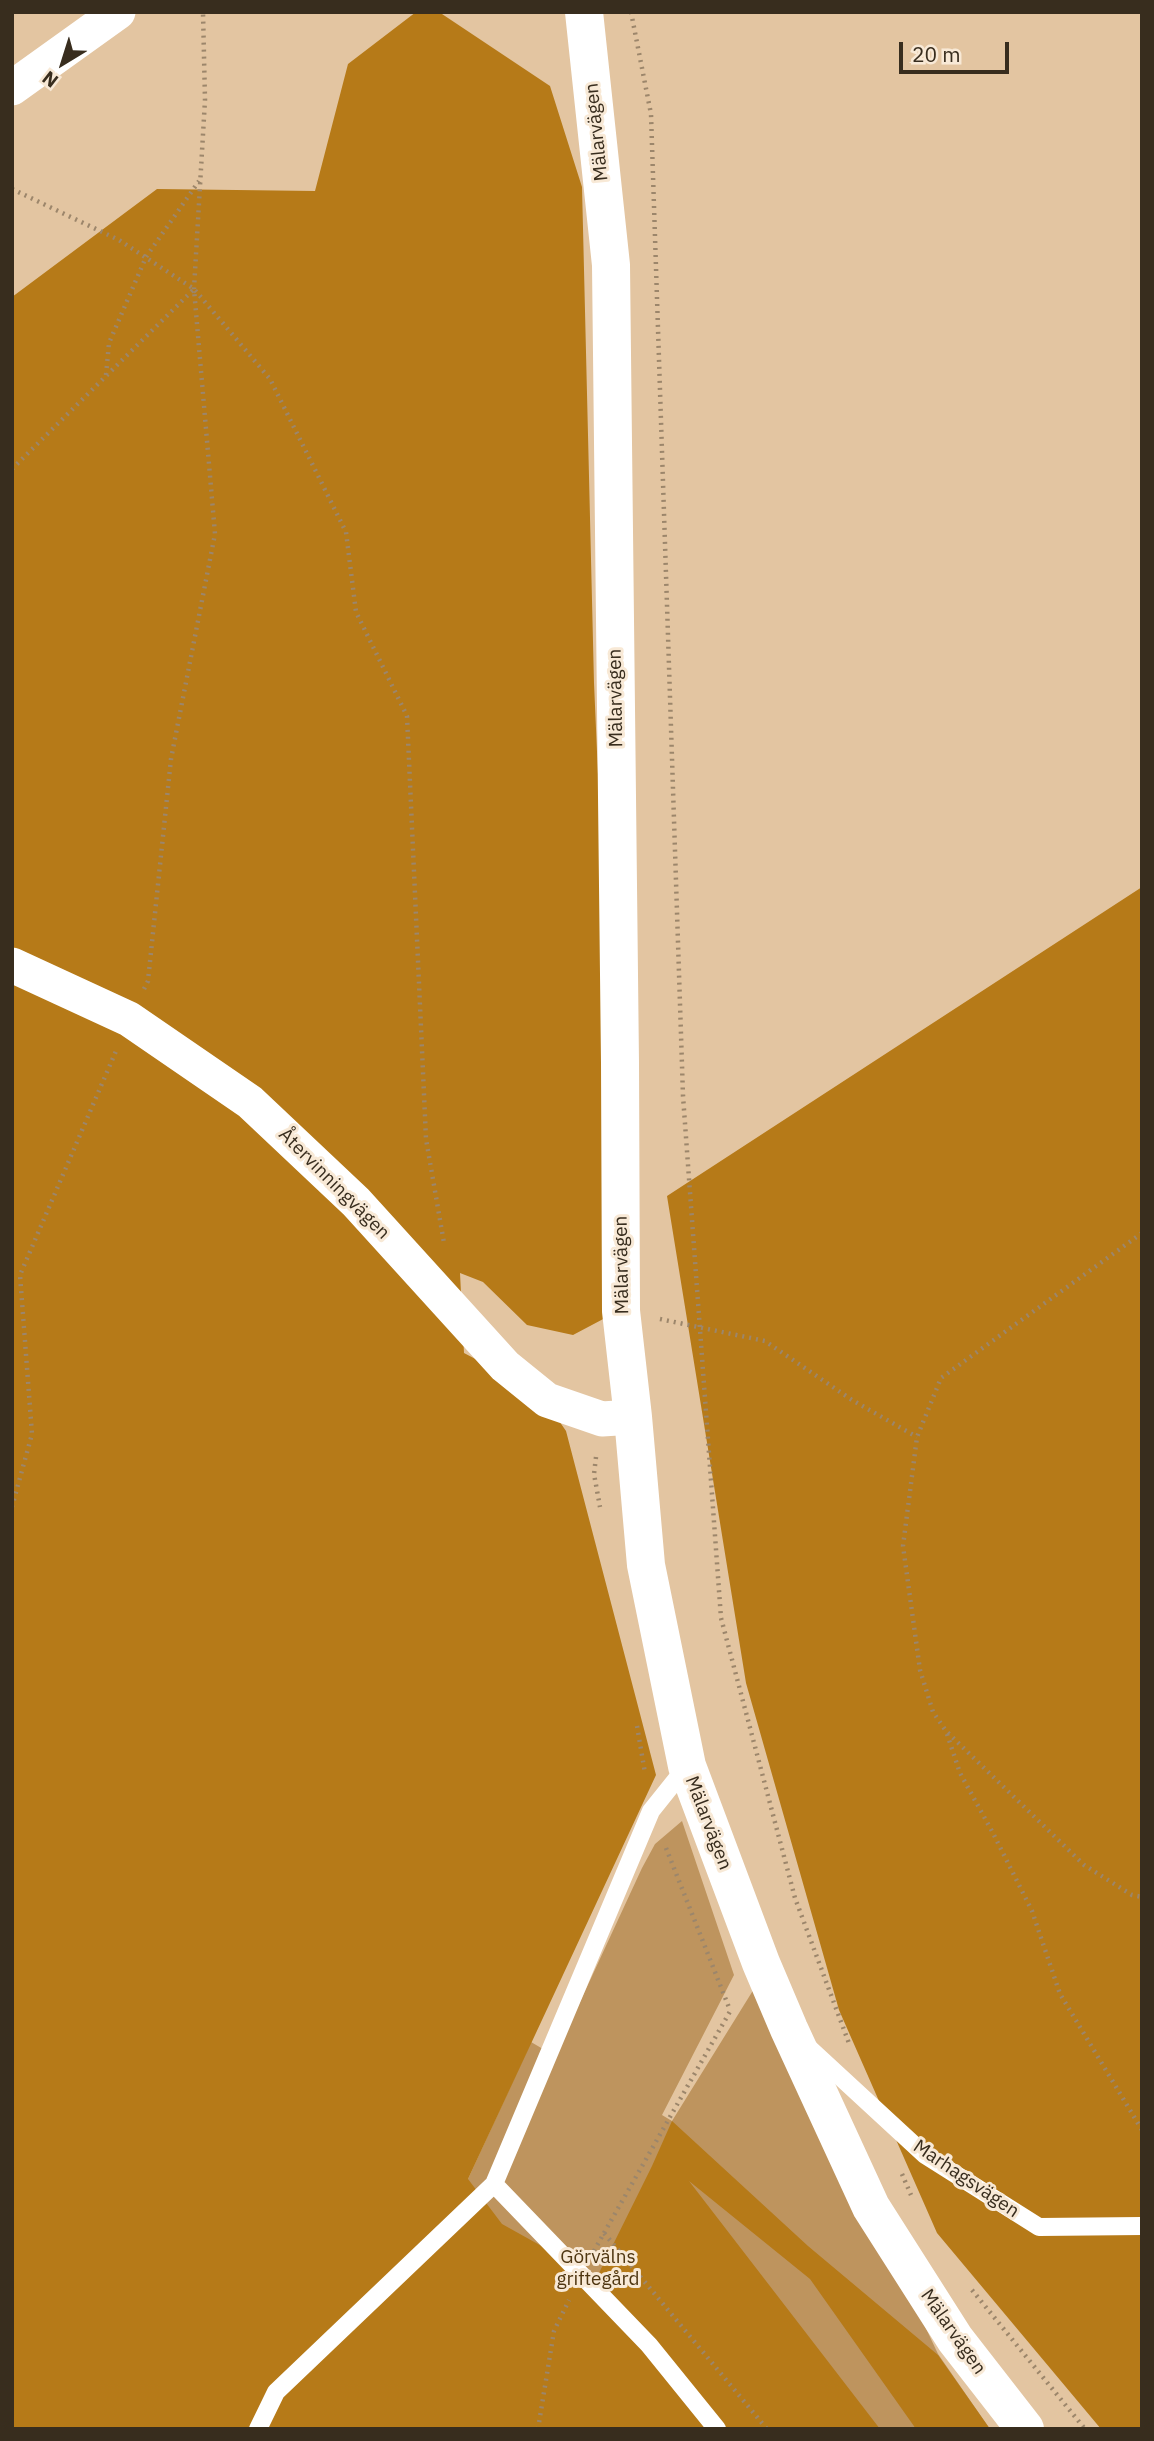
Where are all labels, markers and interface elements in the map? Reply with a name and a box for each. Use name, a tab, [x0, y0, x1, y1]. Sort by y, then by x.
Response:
north arrow	[28, 28, 98, 98]
scale bar	[902, 28, 1012, 72]
text: 20 m	[912, 40, 961, 68]
text: N	[37, 66, 63, 93]
street label: Mälarvägen	[581, 82, 613, 182]
street label: Mälarvägen	[604, 649, 628, 747]
street label: Återvinningvägen	[274, 1124, 394, 1244]
street label: Mälarvägen	[610, 1216, 634, 1314]
street label: Mälarvägen	[680, 1773, 736, 1873]
street label: Marhagsvägen	[909, 2135, 1023, 2223]
park label: Görvälns griftegård	[557, 2247, 639, 2291]
street label: Mälarvägen	[915, 2285, 991, 2379]

